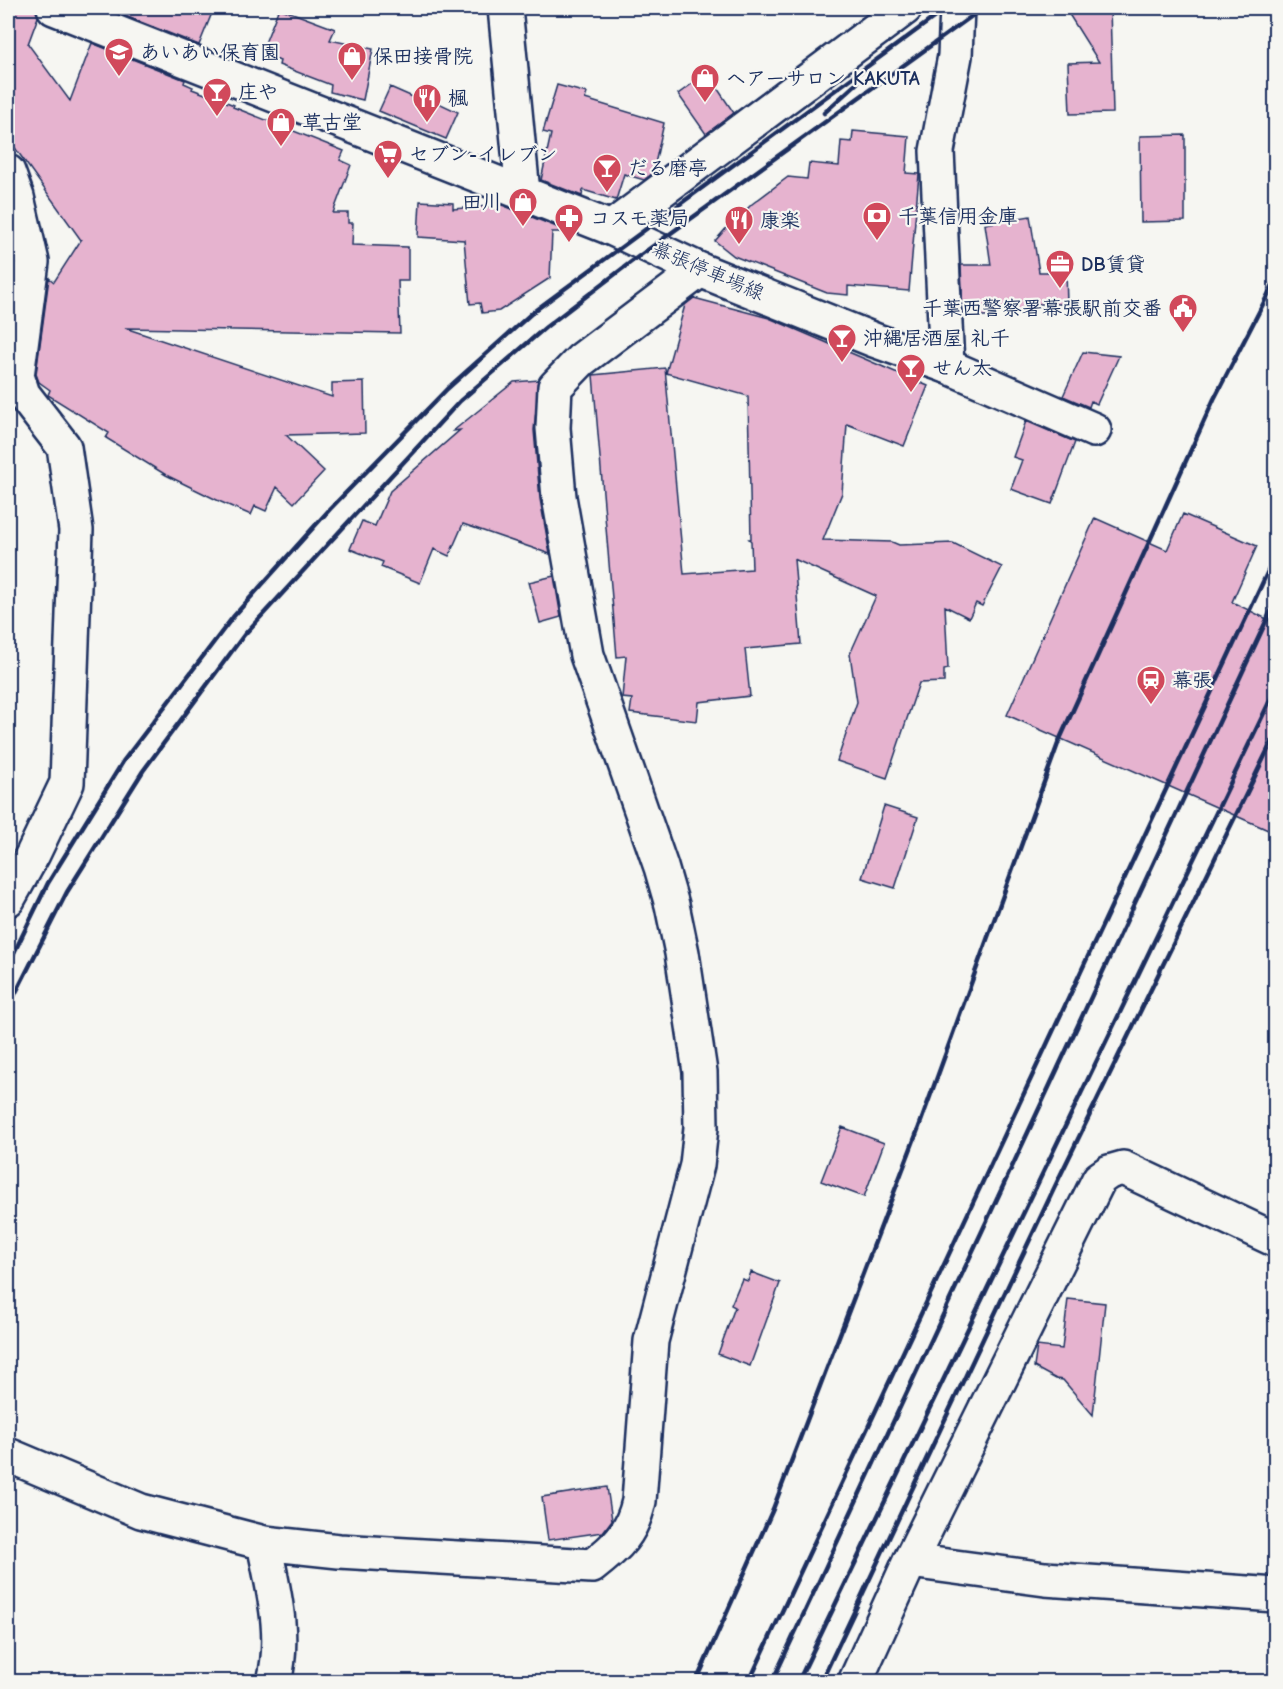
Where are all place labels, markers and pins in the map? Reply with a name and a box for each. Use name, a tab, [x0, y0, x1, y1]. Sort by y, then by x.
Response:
school or university icon: あいあい保育園	[103, 36, 135, 78]
shop icon: 保田接骨院	[336, 40, 368, 82]
place label: あいあい保育園	[140, 41, 280, 64]
place label: 保田接骨院	[373, 45, 473, 68]
shop icon: ヘアーサロン KAKUTA	[689, 62, 721, 104]
place label: ヘアーサロン KAKUTA	[726, 67, 920, 90]
bar icon: 庄や	[201, 76, 233, 118]
place label: 庄や	[238, 81, 278, 104]
restaurant icon: 楓	[411, 82, 443, 124]
place label: 楓	[448, 87, 468, 110]
shop icon: 草古堂	[265, 106, 297, 148]
place label: 草古堂	[302, 111, 362, 134]
supermarket icon: セブン-イレブン	[372, 138, 404, 180]
place label: セブン-イレブン	[409, 143, 557, 166]
bar icon: だる磨亭	[591, 152, 623, 194]
place label: だる磨亭	[628, 157, 708, 180]
shop icon: 田川	[507, 186, 539, 228]
place label: 田川	[462, 191, 502, 214]
bank icon: 千葉信用金庫	[861, 200, 893, 242]
pharmacy icon: コスモ薬局	[553, 202, 585, 244]
restaurant icon: 康楽	[723, 204, 755, 246]
place label: 千葉信用金庫	[898, 205, 1018, 228]
place label: コスモ薬局	[590, 207, 689, 230]
place label: 康楽	[760, 209, 800, 232]
office icon: DB賃貸	[1044, 248, 1076, 290]
place label: DB賃貸	[1081, 253, 1146, 276]
public building icon: 千葉西警察署幕張駅前交番	[1167, 292, 1199, 334]
place label: 千葉西警察署幕張駅前交番	[922, 297, 1162, 320]
bar icon: 沖縄居酒屋 礼千	[826, 322, 858, 364]
place label: 沖縄居酒屋 礼千	[863, 327, 1010, 350]
bar icon: せん太	[895, 352, 927, 394]
place label: せん太	[932, 357, 992, 380]
station icon: 幕張	[1135, 664, 1167, 706]
place label: 幕張	[1172, 669, 1212, 692]

